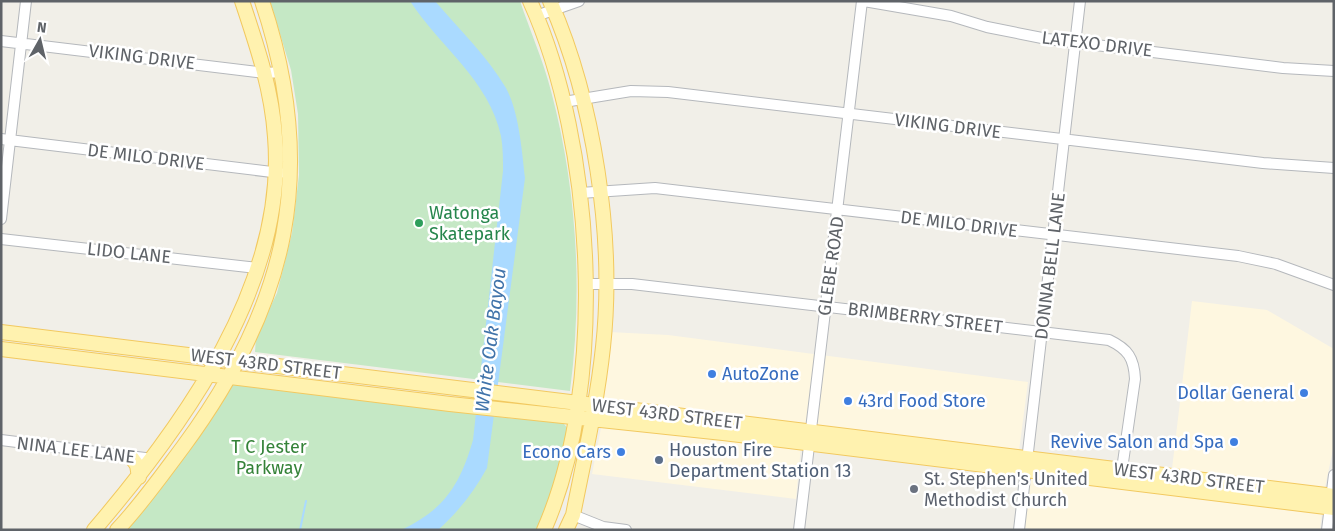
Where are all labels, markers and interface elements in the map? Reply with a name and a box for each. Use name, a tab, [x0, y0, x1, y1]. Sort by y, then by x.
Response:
north arrow	[15, 15, 65, 65]
text: N	[36, 19, 48, 37]
street label: LATEXO DRIVE	[1040, 26, 1154, 62]
street label: VIKING DRIVE	[88, 40, 196, 74]
street label: VIKING DRIVE	[894, 109, 1002, 143]
street label: DE MILO DRIVE	[86, 139, 206, 175]
street label: DONNA BELL LANE	[1030, 191, 1070, 341]
place label: Watonga Skatepark	[429, 202, 511, 245]
street label: DE MILO DRIVE	[899, 206, 1019, 242]
street label: GLEBE ROAD	[813, 215, 849, 317]
marker: Watonga Skatepark	[413, 217, 425, 229]
street label: LIDO LANE	[86, 238, 172, 268]
water label: White Oak Bayou	[470, 267, 511, 414]
street label: BRIMBERRY STREET	[846, 298, 1004, 339]
street label: WEST 43RD STREET	[189, 344, 343, 384]
place label: AutoZone	[722, 363, 799, 385]
marker: AutoZone	[706, 368, 718, 380]
place label: Dollar General	[1177, 382, 1294, 404]
marker: Dollar General	[1298, 387, 1310, 399]
place label: 43rd Food Store	[858, 390, 986, 412]
street label: WEST 43RD STREET	[590, 394, 744, 434]
marker: 43rd Food Store	[842, 395, 854, 407]
place label: Revive Salon and Spa	[1050, 431, 1224, 453]
street label: NINA LEE LANE	[16, 432, 136, 468]
park label: T C Jester Parkway	[231, 436, 307, 479]
marker: Revive Salon and Spa	[1228, 436, 1240, 448]
place label: Houston Fire Department Station 13	[669, 439, 851, 482]
place label: Econo Cars	[522, 441, 611, 463]
marker: Econo Cars	[615, 446, 627, 458]
marker: Houston Fire Department Station 13	[653, 454, 665, 466]
street label: WEST 43RD STREET	[1112, 458, 1266, 498]
place label: St. Stephen's United Methodist Church	[924, 468, 1088, 511]
marker: St. Stephen's United Methodist Church	[908, 483, 920, 495]

